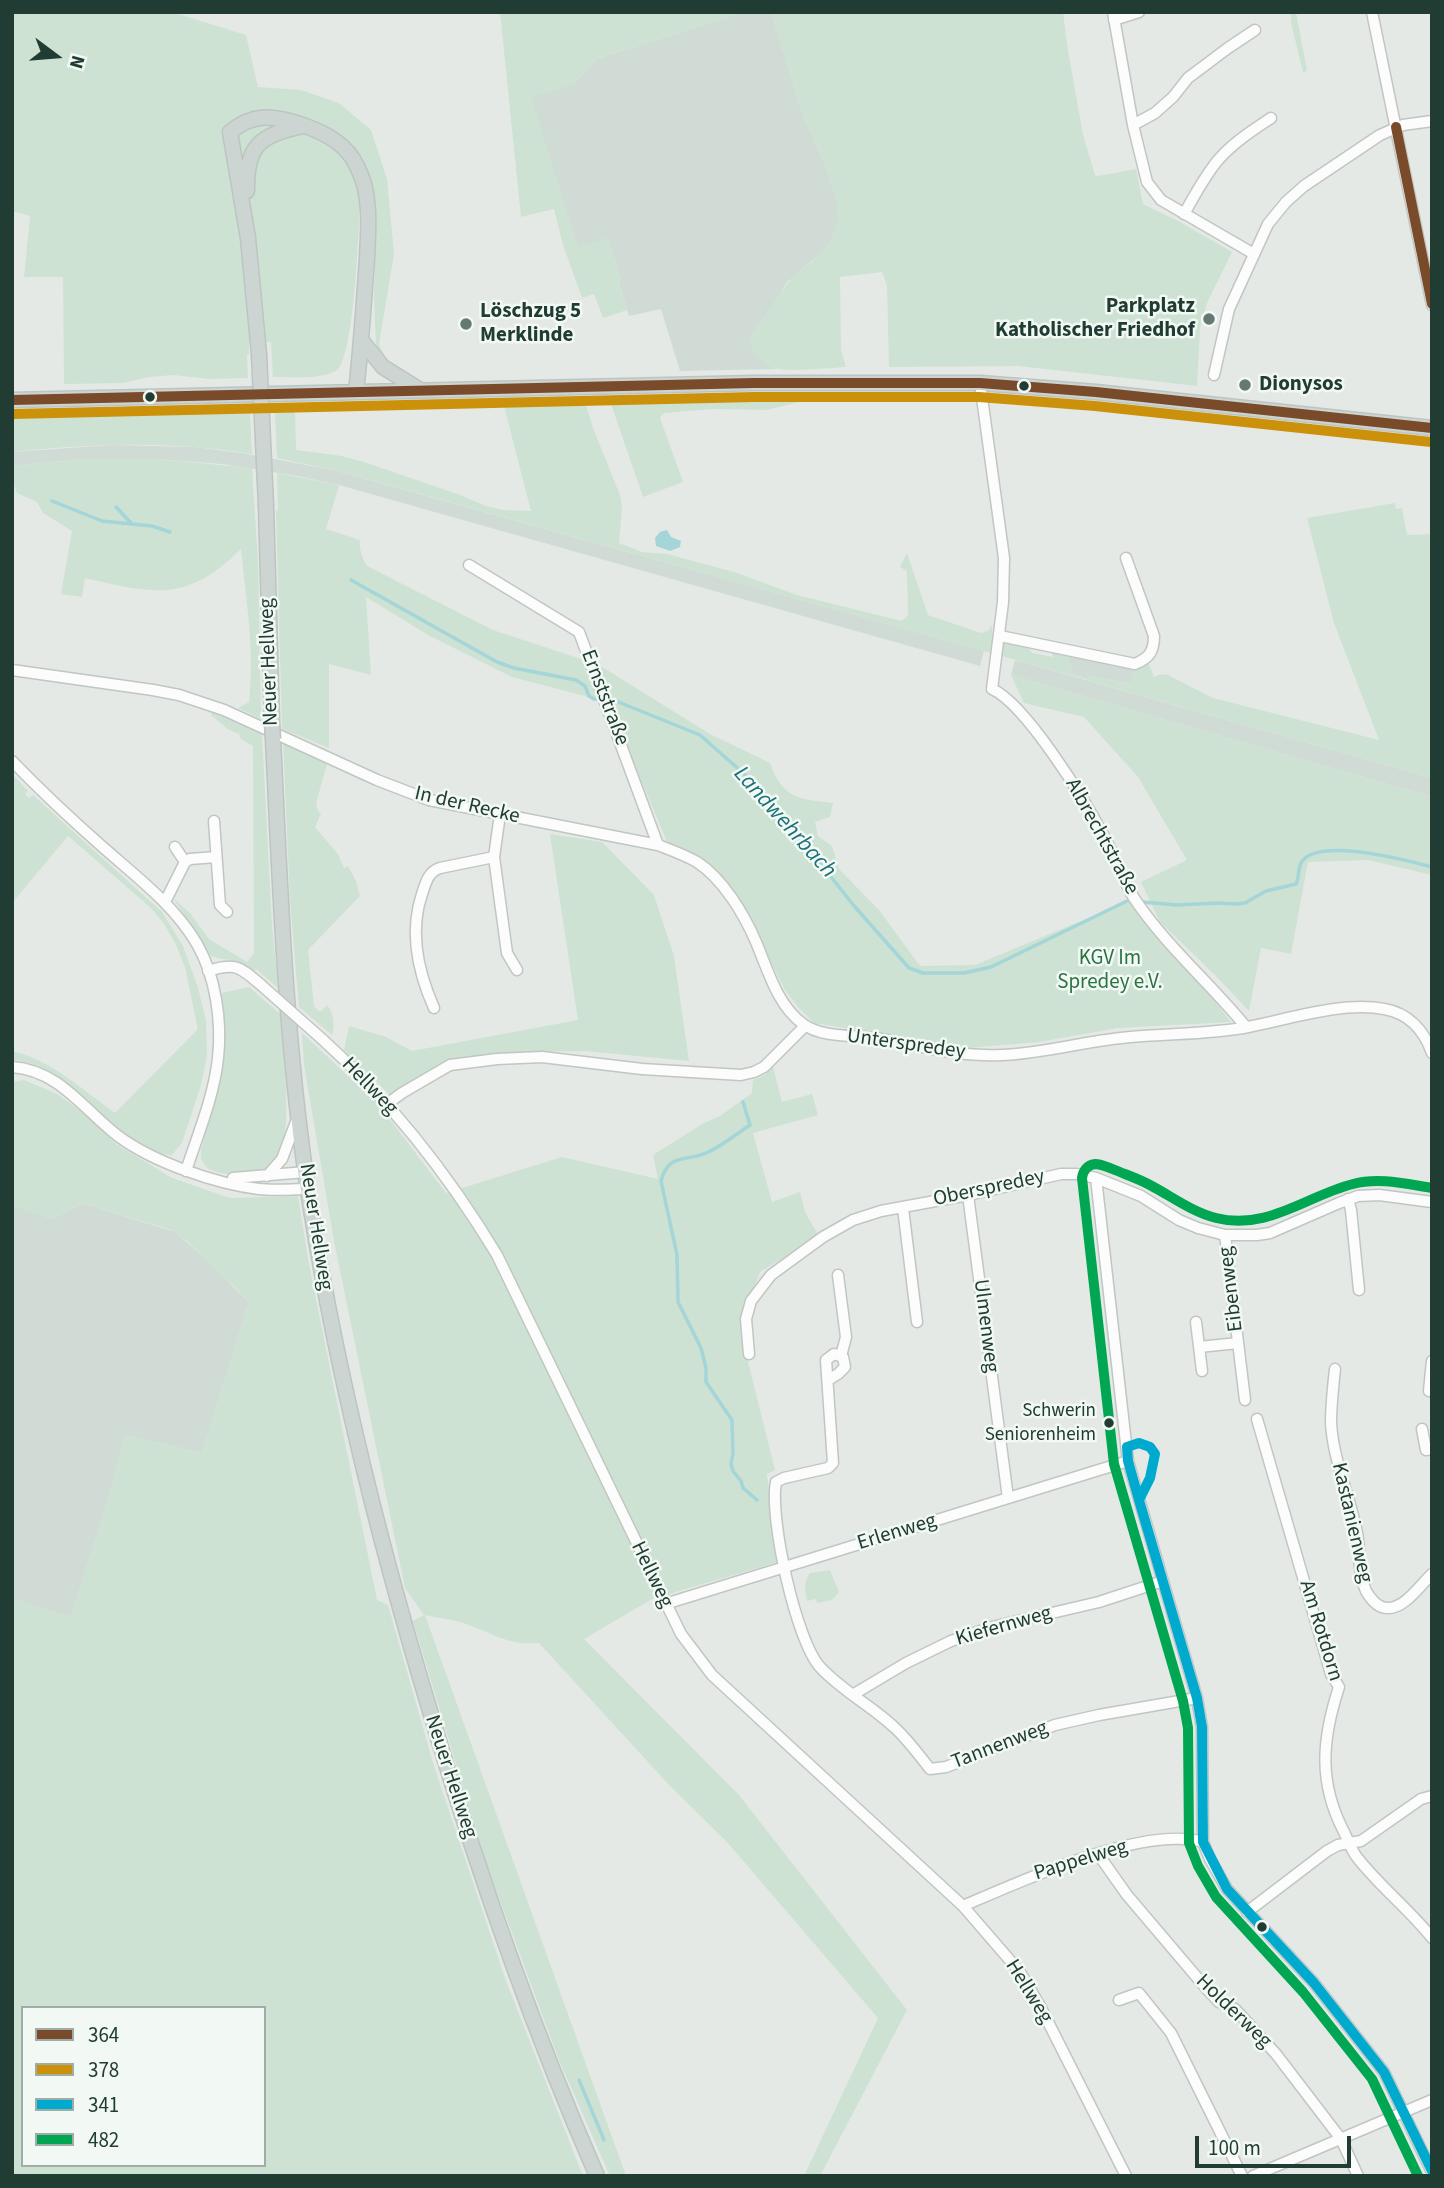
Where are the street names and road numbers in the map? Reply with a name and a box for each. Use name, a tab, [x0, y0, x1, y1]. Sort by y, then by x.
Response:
street label: Neuer Hellweg	[255, 598, 285, 726]
street label: Ernststraße	[574, 647, 634, 749]
street label: Albrechtstraße	[1059, 774, 1143, 900]
street label: In der Recke	[412, 782, 522, 830]
street label: Unterspredey	[845, 1024, 967, 1066]
street label: Hellweg	[335, 1053, 403, 1121]
street label: Neuer Hellweg	[293, 1162, 337, 1292]
street label: Oberspredey	[931, 1165, 1047, 1213]
street label: Eibenweg	[1214, 1245, 1250, 1333]
street label: Ulmenweg	[967, 1278, 1003, 1374]
street label: Kastanienweg	[1325, 1460, 1377, 1586]
street label: Erlenweg	[854, 1509, 940, 1557]
street label: Hellweg	[624, 1538, 678, 1612]
street label: Am Rotdorn	[1293, 1577, 1347, 1685]
street label: Kiefernweg	[953, 1601, 1055, 1653]
street label: Neuer Hellweg	[418, 1712, 482, 1842]
street label: Tannenweg	[948, 1716, 1052, 1776]
street label: Pappelweg	[1031, 1835, 1131, 1887]
street label: Hellweg	[999, 1955, 1057, 2029]
street label: Holderweg	[1190, 1970, 1276, 2054]

